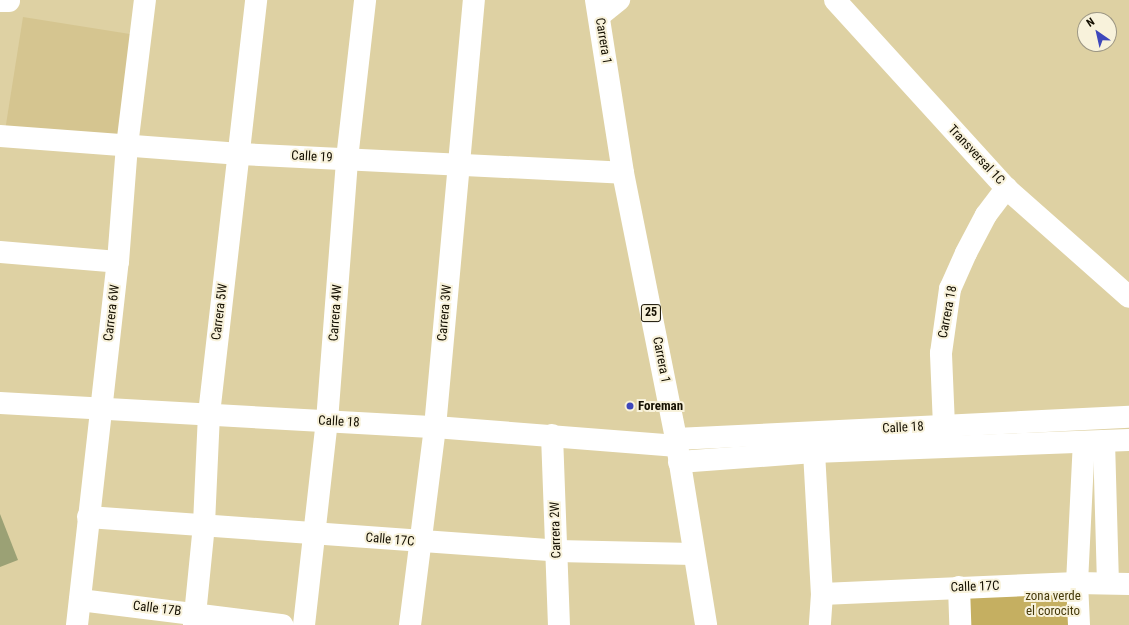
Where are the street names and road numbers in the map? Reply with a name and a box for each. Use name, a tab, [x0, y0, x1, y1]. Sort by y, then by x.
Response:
street label: Carrera 1	[592, 17, 614, 65]
street label: Transversal 1C	[944, 122, 1008, 188]
street label: Calle 19	[291, 148, 333, 166]
street label: Carrera 5W	[209, 283, 231, 341]
street label: Carrera 6W	[101, 284, 123, 342]
street label: Carrera 4W	[326, 284, 346, 342]
street label: Carrera 3W	[435, 284, 455, 342]
street label: Carrera 18	[935, 284, 961, 340]
road number: 25	[640, 303, 662, 323]
street label: Carrera 1	[649, 336, 673, 384]
street label: Calle 18	[318, 413, 360, 431]
street label: Calle 18	[882, 419, 924, 437]
street label: Carrera 2W	[547, 501, 565, 559]
street label: Calle 17C	[365, 530, 415, 550]
street label: Calle 17C	[950, 578, 1000, 596]
street label: Calle 17B	[132, 598, 182, 620]

